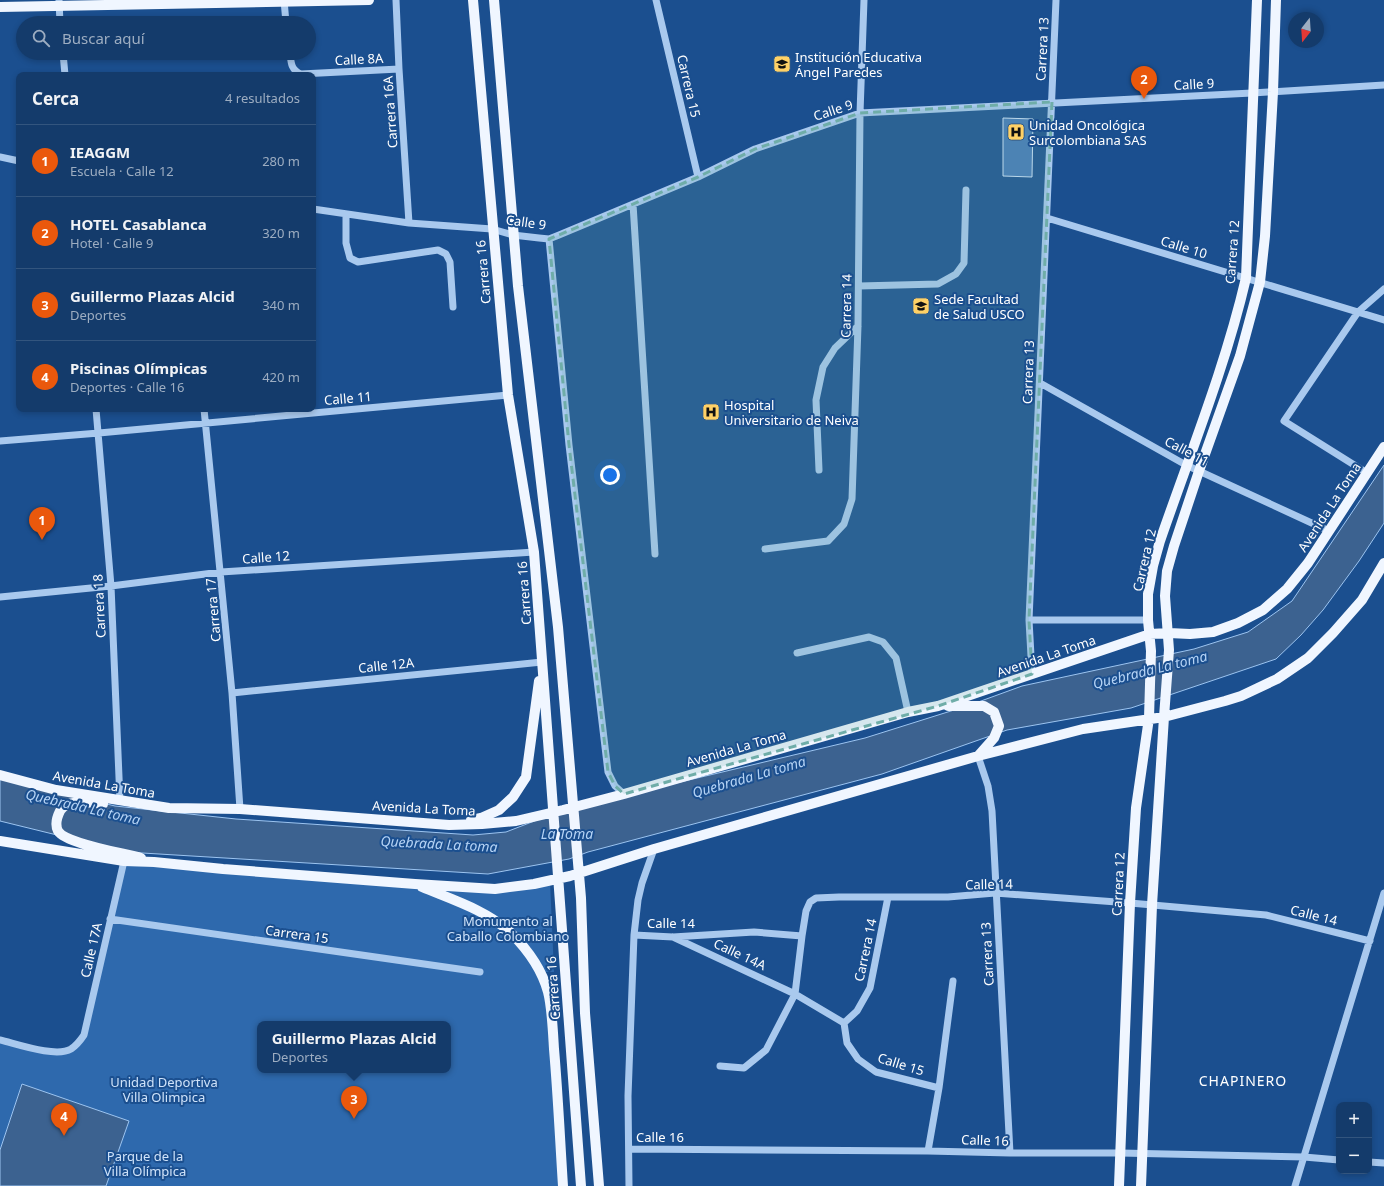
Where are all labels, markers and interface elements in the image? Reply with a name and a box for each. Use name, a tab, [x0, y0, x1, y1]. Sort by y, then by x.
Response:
north arrow	[1288, 12, 1324, 48]
search box	[16, 16, 316, 60]
street label: Carrera 13	[1031, 17, 1053, 81]
icon: search	[30, 27, 52, 49]
text: Buscar aquí	[62, 28, 145, 48]
place label: Institución Educativa Ángel Paredes	[795, 48, 922, 81]
street label: Calle 8A	[334, 49, 384, 69]
street label: Carrera 15	[673, 53, 705, 119]
school or university icon: Institución Educativa Ángel Paredes	[772, 54, 792, 74]
pin: 2	[1131, 66, 1157, 99]
street label: Calle 9	[1173, 74, 1215, 94]
street label: Carrera 16A	[378, 75, 401, 149]
text: Cerca	[32, 87, 79, 110]
text: 4 resultados	[225, 89, 300, 107]
street label: Calle 9	[811, 95, 855, 125]
place label: Unidad Oncológica Surcolombiana SAS	[1029, 116, 1147, 149]
hospital icon: Unidad Oncológica Surcolombiana SAS	[1006, 122, 1026, 142]
text: IEAGGM	[70, 142, 130, 162]
text: 1	[41, 152, 49, 170]
text: 280 m	[262, 152, 300, 170]
text: Escuela · Calle 12	[70, 162, 174, 180]
street label: Calle 9	[505, 210, 547, 234]
text: HOTEL Casablanca	[70, 214, 207, 234]
street label: Carrera 12	[1221, 219, 1243, 285]
text: 2	[41, 224, 49, 242]
text: 320 m	[262, 224, 300, 242]
street label: Calle 10	[1159, 231, 1209, 263]
text: Hotel · Calle 9	[70, 234, 154, 252]
street label: Carrera 16	[471, 239, 495, 305]
street label: Carrera 14	[836, 273, 856, 338]
text: Guillermo Plazas Alcid	[70, 286, 235, 306]
place label: Sede Facultad de Salud USCO	[934, 290, 1025, 323]
text: 3	[41, 296, 49, 314]
text: 340 m	[262, 296, 300, 314]
school or university icon: Sede Facultad de Salud USCO	[911, 296, 931, 316]
text: Deportes	[70, 306, 126, 324]
street label: Carrera 13	[1018, 340, 1038, 404]
text: Piscinas Olímpicas	[70, 358, 207, 378]
text: 4	[41, 368, 49, 386]
text: 420 m	[262, 368, 300, 386]
text: Deportes · Calle 16	[70, 378, 184, 396]
street label: Calle 11	[323, 387, 373, 409]
place label: Hospital Universitario de Neiva	[724, 396, 859, 429]
hospital icon: Hospital Universitario de Neiva	[701, 402, 721, 422]
street label: Calle 11	[1162, 432, 1212, 470]
street label: Avenida La Toma	[1293, 459, 1365, 555]
your location	[600, 465, 620, 485]
pin: 1	[29, 507, 55, 540]
street label: Carrera 12	[1128, 527, 1160, 593]
street label: Calle 12	[242, 546, 290, 568]
street label: Carrera 16	[513, 560, 535, 626]
street label: Carrera 18	[88, 574, 110, 638]
street label: Carrera 17	[201, 577, 225, 643]
street label: Avenida La Toma	[994, 631, 1098, 681]
water label: Quebrada La toma	[1091, 646, 1209, 693]
street label: Calle 12A	[357, 653, 416, 677]
street label: Avenida La Toma	[684, 725, 788, 771]
water label: Quebrada La toma	[690, 751, 808, 802]
street label: Avenida La Toma	[52, 766, 156, 802]
water label: Quebrada La toma	[24, 784, 142, 829]
street label: Avenida La Toma	[372, 796, 476, 820]
water label: La Toma	[541, 824, 593, 843]
water label: Quebrada La toma	[380, 831, 498, 856]
street label: Carrera 12	[1107, 852, 1129, 916]
street label: Calle 14	[965, 875, 1014, 893]
street label: Calle 14	[1289, 900, 1340, 930]
park label: Monumento al Caballo Colombiano	[447, 912, 570, 945]
street label: Calle 14	[647, 914, 695, 932]
street label: Carrera 14	[850, 916, 881, 983]
street label: Calle 17A	[76, 920, 106, 979]
street label: Carrera 15	[264, 921, 330, 947]
street label: Carrera 13	[976, 922, 998, 986]
street label: Calle 14A	[711, 934, 770, 974]
street label: Carrera 16	[542, 955, 564, 1021]
popup	[257, 1021, 451, 1073]
text: Guillermo Plazas Alcid	[272, 1028, 436, 1048]
text: Deportes	[272, 1048, 328, 1066]
street label: Calle 15	[876, 1048, 926, 1080]
district label: CHAPINERO	[1199, 1071, 1287, 1090]
park label: Unidad Deportiva Villa Olimpica	[110, 1073, 218, 1106]
pin: 3	[341, 1086, 367, 1119]
map controls	[1336, 1102, 1372, 1174]
button: +	[1336, 1102, 1372, 1138]
pin: 4	[51, 1103, 77, 1136]
street label: Calle 16	[636, 1128, 684, 1146]
street label: Calle 16	[961, 1130, 1009, 1150]
button: −	[1336, 1138, 1372, 1174]
park label: Parque de la Villa Olímpica	[104, 1147, 186, 1180]

